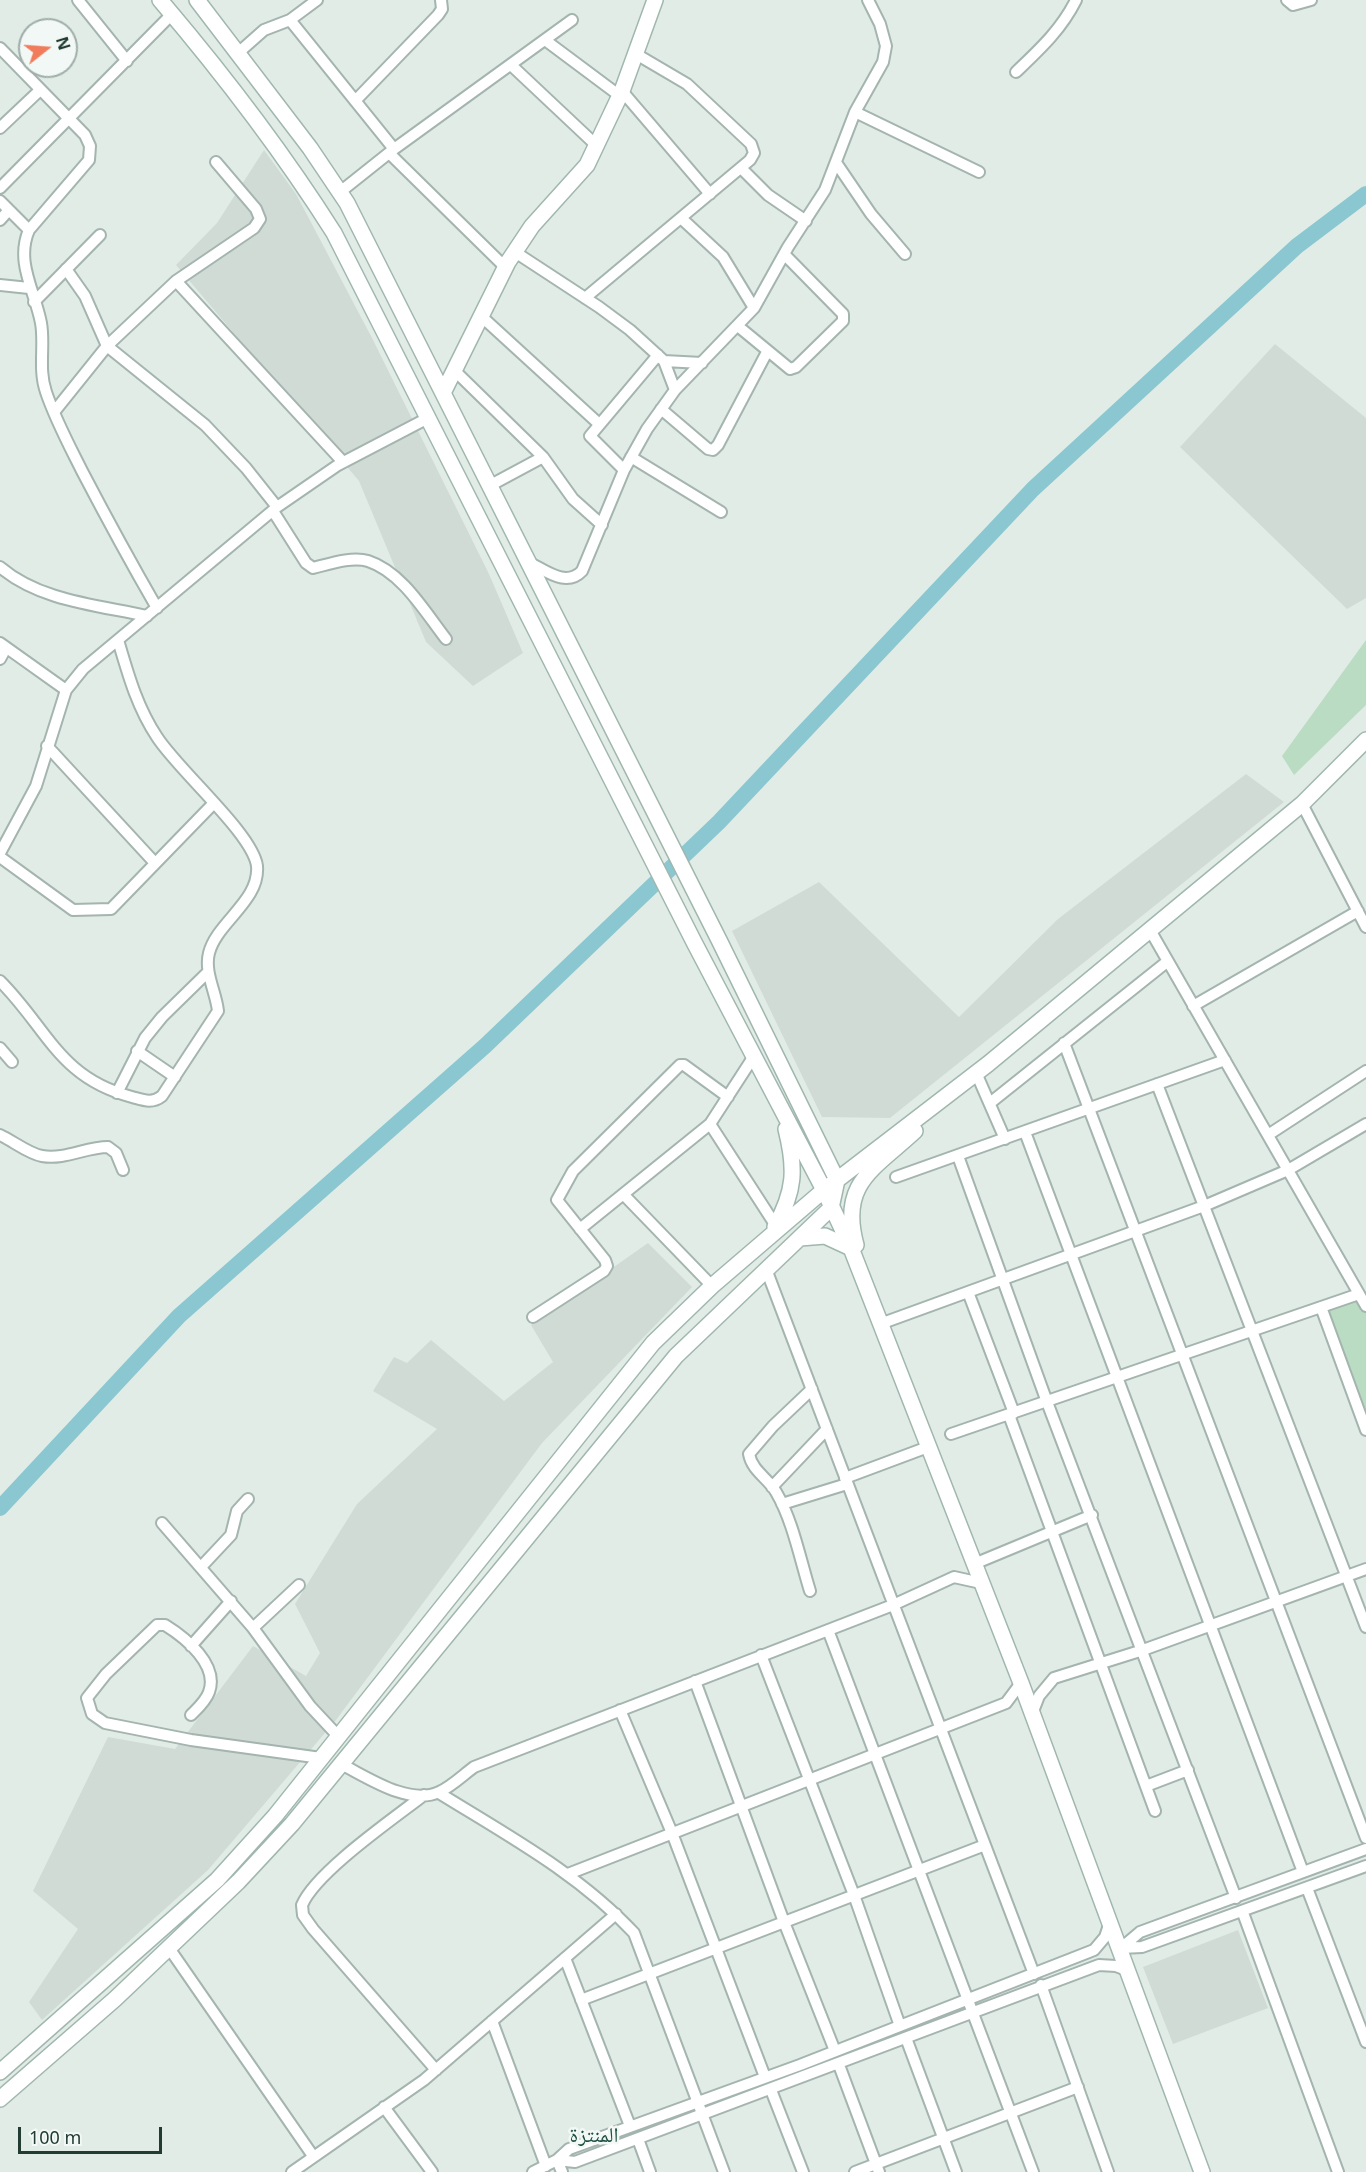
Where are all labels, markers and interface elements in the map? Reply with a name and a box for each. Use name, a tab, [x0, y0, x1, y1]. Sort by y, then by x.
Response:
north arrow	[18, 18, 78, 78]
text: N	[51, 34, 76, 53]
scale bar	[21, 2115, 165, 2153]
district label: المنتزة	[570, 2123, 618, 2149]
text: 100 m	[29, 2125, 81, 2149]

